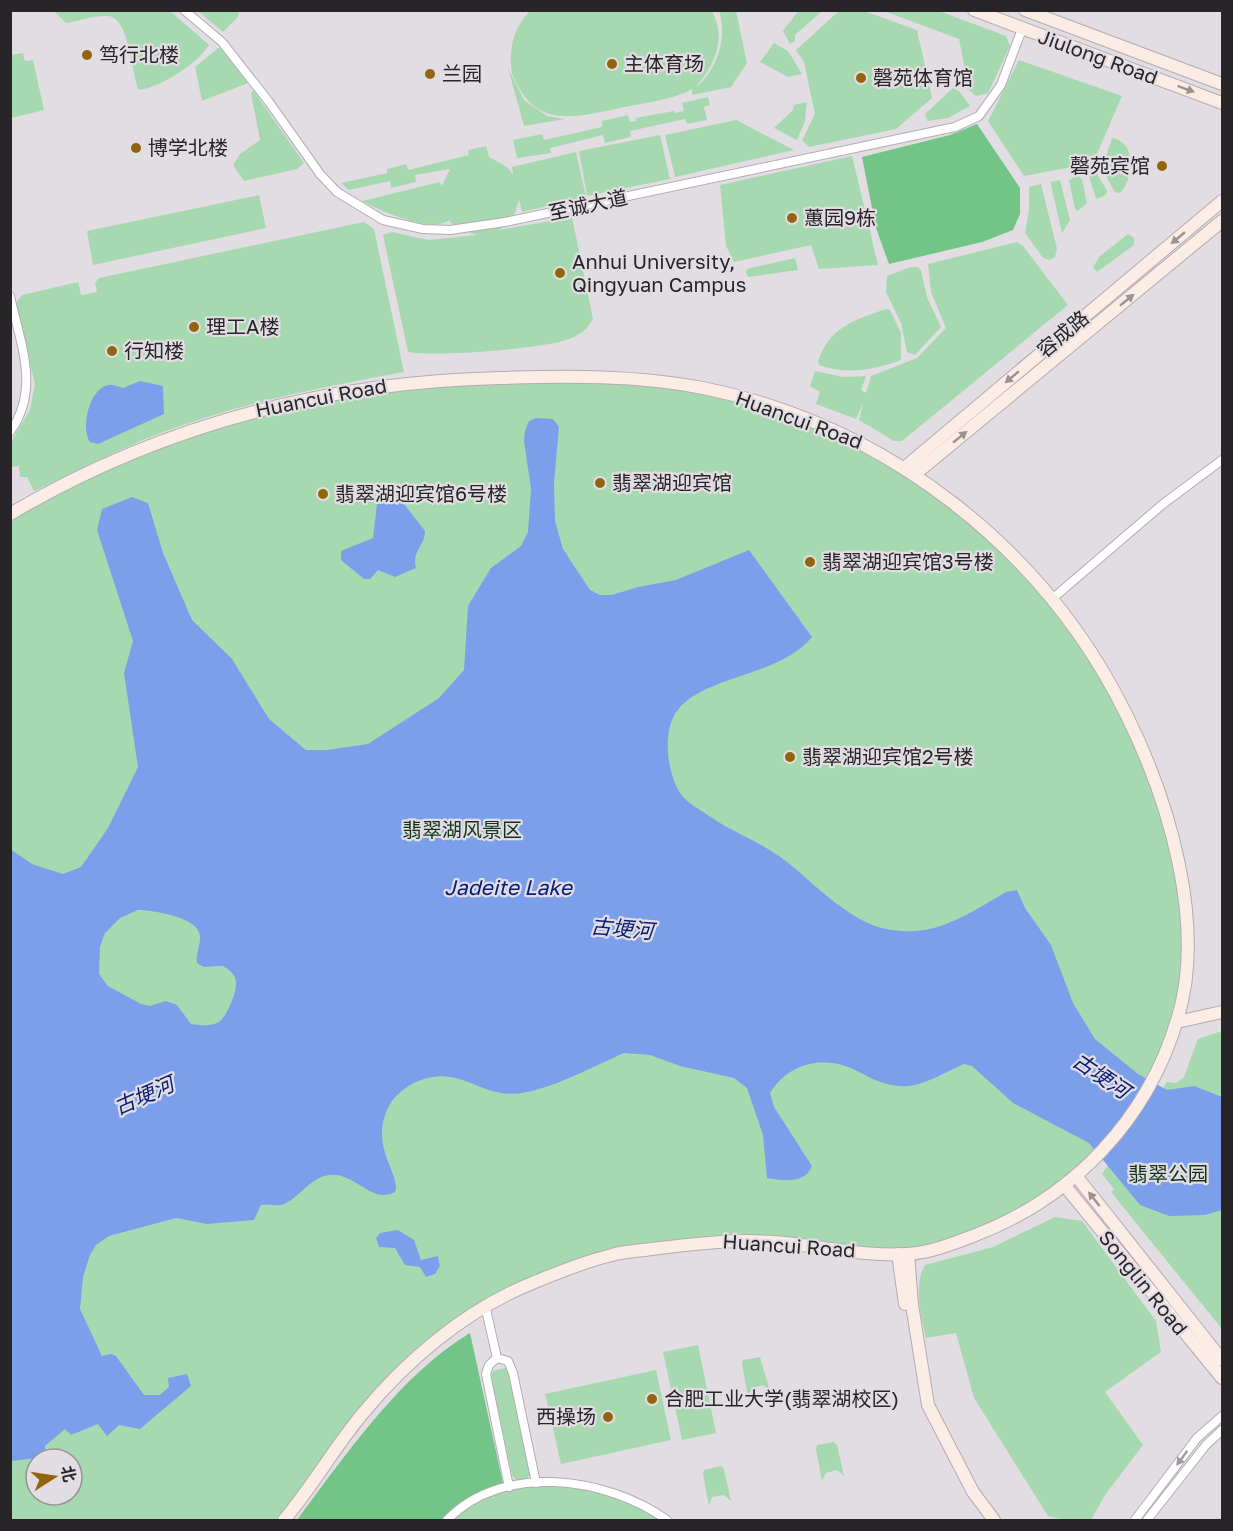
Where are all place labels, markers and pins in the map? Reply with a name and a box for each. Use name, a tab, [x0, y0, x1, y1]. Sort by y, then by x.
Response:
place label: 笃行北楼	[99, 42, 179, 66]
marker: 笃行北楼	[80, 48, 94, 62]
place label: 主体育场	[624, 51, 704, 75]
marker: 主体育场	[605, 57, 619, 71]
place label: 兰园	[442, 61, 482, 85]
place label: 磬苑体育馆	[873, 65, 973, 89]
marker: 兰园	[423, 67, 437, 81]
marker: 磬苑体育馆	[854, 71, 868, 85]
place label: 博学北楼	[148, 135, 228, 159]
marker: 博学北楼	[129, 141, 143, 155]
place label: 磬苑宾馆	[1070, 153, 1150, 177]
marker: 磬苑宾馆	[1155, 159, 1169, 173]
place label: 蕙园9栋	[804, 205, 876, 229]
marker: 蕙园9栋	[785, 211, 799, 225]
place label: Anhui University, Qingyuan Campus	[572, 249, 746, 296]
marker: Anhui University, Qingyuan Campus	[553, 266, 567, 280]
place label: 理工A楼	[206, 314, 279, 338]
marker: 理工A楼	[187, 320, 201, 334]
place label: 行知楼	[124, 338, 184, 362]
marker: 行知楼	[105, 344, 119, 358]
place label: 翡翠湖迎宾馆	[612, 470, 732, 494]
marker: 翡翠湖迎宾馆	[593, 476, 607, 490]
place label: 翡翠湖迎宾馆6号楼	[335, 481, 507, 505]
marker: 翡翠湖迎宾馆6号楼	[316, 487, 330, 501]
place label: 翡翠湖迎宾馆3号楼	[822, 549, 994, 573]
marker: 翡翠湖迎宾馆3号楼	[803, 555, 817, 569]
place label: 翡翠湖迎宾馆2号楼	[802, 744, 974, 768]
marker: 翡翠湖迎宾馆2号楼	[783, 750, 797, 764]
place label: 合肥工业大学(翡翠湖校区)	[664, 1386, 899, 1410]
marker: 合肥工业大学(翡翠湖校区)	[645, 1392, 659, 1406]
place label: 西操场	[536, 1404, 596, 1428]
marker: 西操场	[601, 1410, 615, 1424]

